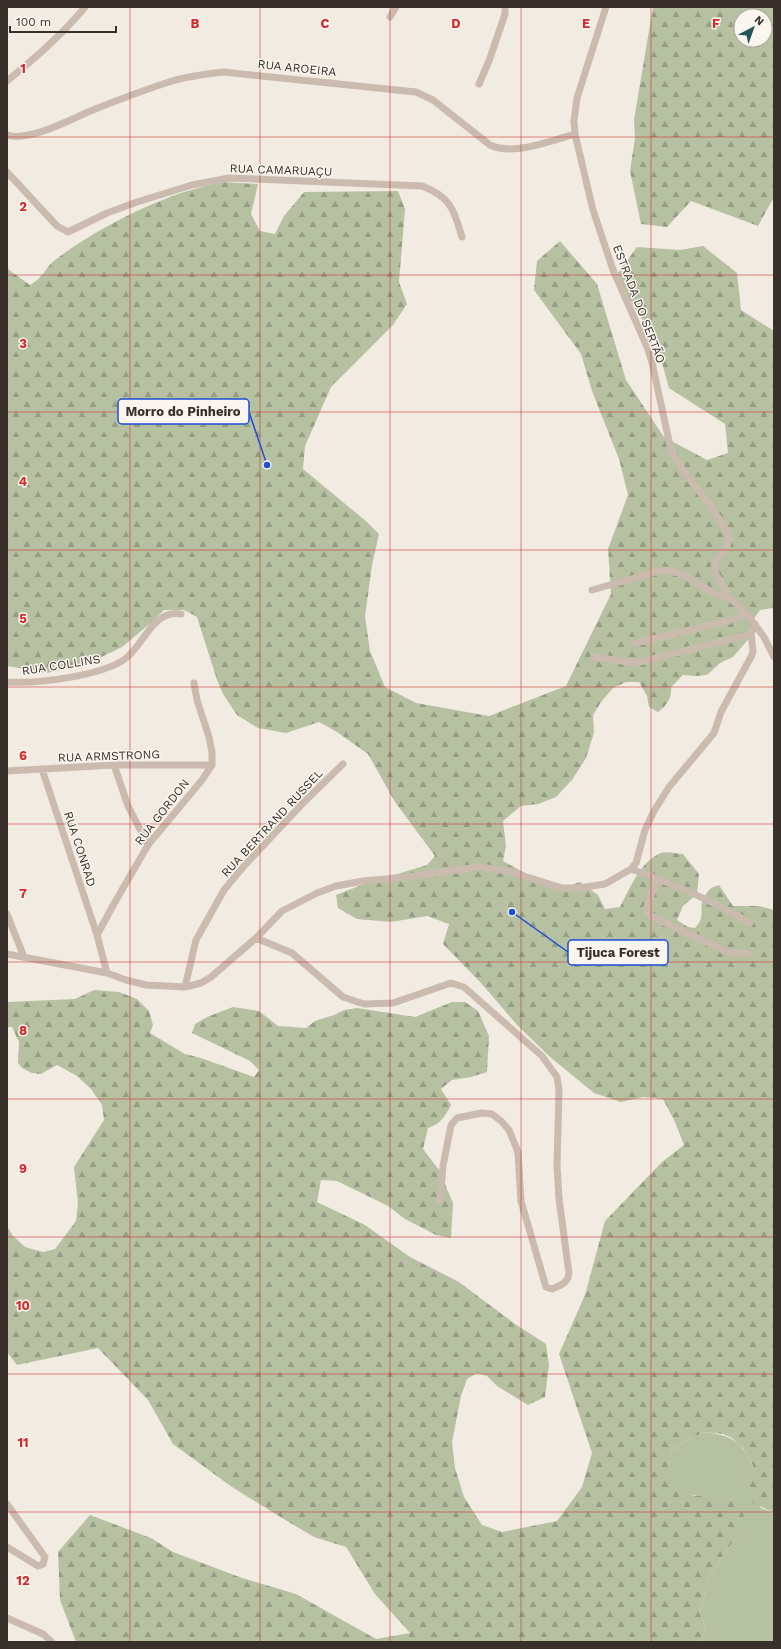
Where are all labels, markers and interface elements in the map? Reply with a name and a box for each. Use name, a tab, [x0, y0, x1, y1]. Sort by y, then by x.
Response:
scale bar	[10, 8, 116, 34]
north arrow	[733, 8, 773, 48]
text: N	[752, 13, 767, 28]
text: 100 m	[16, 15, 51, 29]
text: B	[191, 16, 200, 31]
text: C	[321, 16, 330, 31]
text: D	[451, 16, 461, 31]
text: E	[582, 16, 590, 31]
text: F	[712, 16, 720, 31]
street label: RUA AROEIRA	[257, 57, 337, 79]
text: 1	[20, 61, 26, 76]
street label: RUA CAMARUAÇU	[229, 161, 333, 179]
text: 2	[19, 199, 27, 214]
street label: ESTRADA DO SERTÃO	[610, 243, 668, 365]
text: 3	[19, 336, 27, 351]
callout: Morro do Pinheiro	[118, 399, 249, 424]
text: Morro do Pinheiro	[125, 404, 241, 419]
text: 4	[19, 474, 28, 489]
text: 5	[19, 611, 27, 626]
street label: RUA COLLINS	[21, 652, 101, 678]
street label: RUA ARMSTRONG	[58, 747, 160, 765]
text: 6	[19, 748, 27, 763]
street label: RUA BERTRAND RUSSEL	[218, 766, 326, 880]
street label: RUA GORDON	[132, 776, 192, 848]
street label: RUA CONRAD	[61, 810, 99, 888]
text: 7	[19, 886, 27, 901]
callout: Tijuca Forest	[568, 940, 668, 965]
text: Tijuca Forest	[576, 945, 660, 960]
text: 8	[19, 1023, 27, 1038]
text: 9	[19, 1161, 27, 1176]
text: 10	[16, 1298, 30, 1313]
text: 11	[17, 1435, 29, 1450]
text: 12	[16, 1573, 30, 1588]

